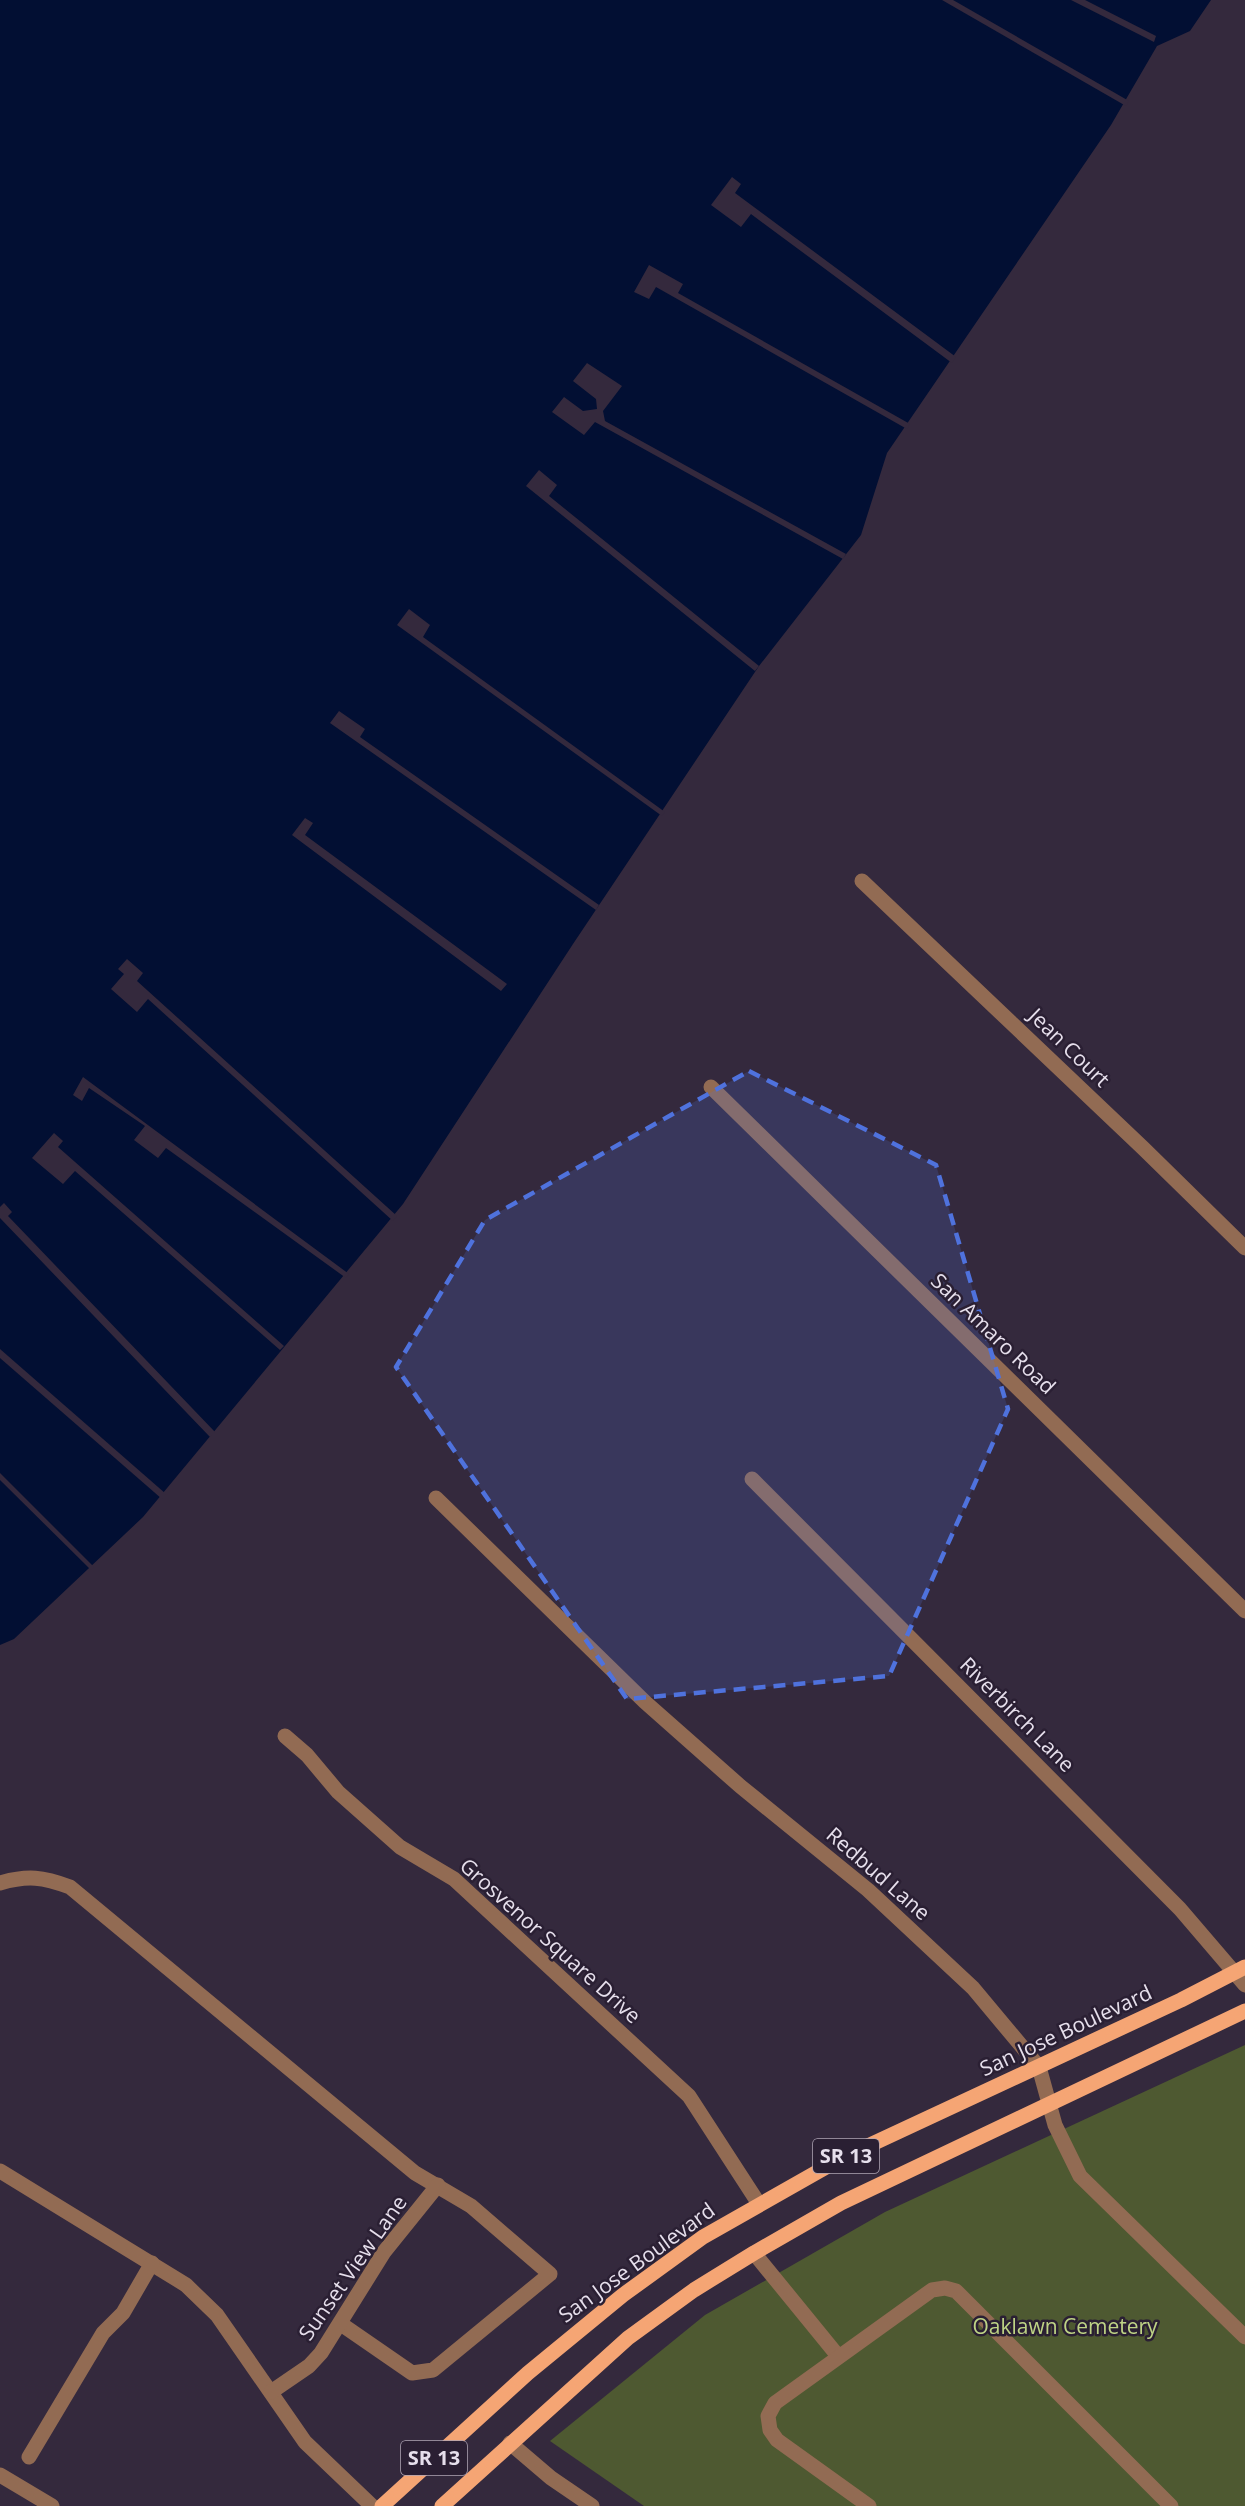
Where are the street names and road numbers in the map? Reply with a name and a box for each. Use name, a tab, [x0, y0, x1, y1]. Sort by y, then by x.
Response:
street label: Jean Court	[1022, 1000, 1116, 1093]
street label: San Amaro Road	[925, 1267, 1062, 1400]
street label: Riverbirch Lane	[954, 1651, 1081, 1778]
street label: Redbud Lane	[821, 1820, 936, 1926]
street label: Grosvenor Square Drive	[454, 1851, 647, 2029]
street label: San Jose Boulevard	[975, 1978, 1156, 2082]
road number: SR 13	[813, 2139, 879, 2173]
street label: Sunset View Lane	[292, 2189, 413, 2345]
street label: San Jose Boulevard	[553, 2196, 720, 2328]
road number: SR 13	[401, 2441, 467, 2475]

